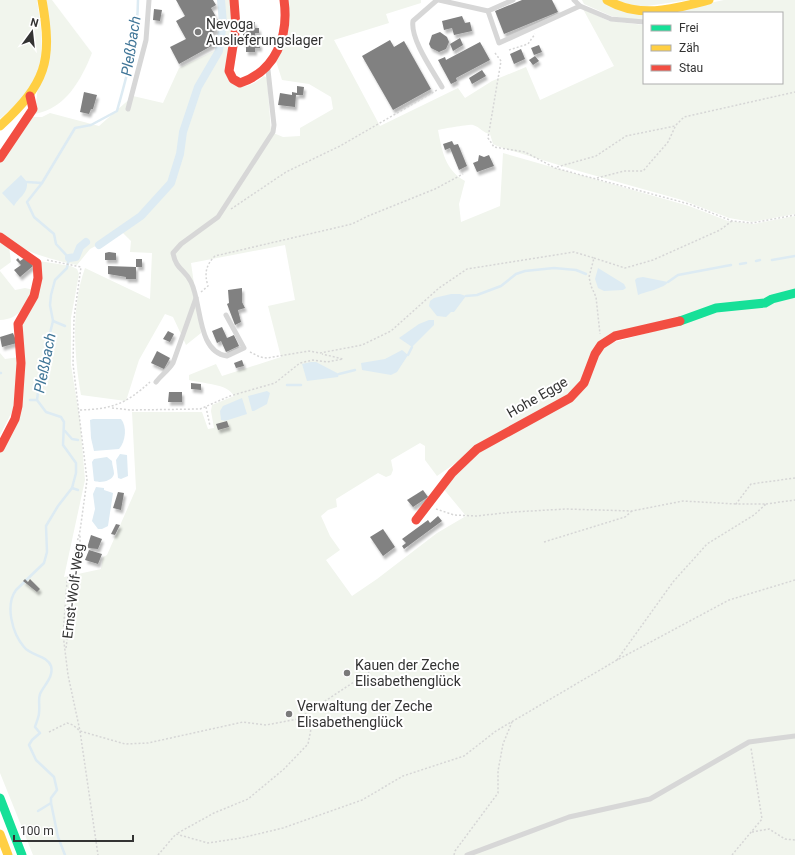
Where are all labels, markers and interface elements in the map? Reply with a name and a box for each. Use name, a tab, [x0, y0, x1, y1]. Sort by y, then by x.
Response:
north arrow	[12, 12, 52, 52]
legend	[643, 12, 783, 84]
water label: Pleßbach	[117, 15, 145, 77]
text: N	[29, 16, 40, 30]
place label: Nevoga Auslieferungslager	[206, 16, 323, 48]
text: Frei	[679, 21, 699, 35]
marker: Nevoga Auslieferungslager	[193, 27, 203, 37]
text: Zäh	[679, 41, 699, 55]
text: Stau	[679, 61, 703, 75]
water label: Pleßbach	[30, 331, 60, 395]
street label: Hohe Egge	[504, 373, 570, 421]
street label: Ernst-Wolf-Weg	[59, 542, 87, 640]
place label: Kauen der Zeche Elisabethenglück	[355, 657, 462, 689]
marker: Kauen der Zeche Elisabethenglück	[342, 668, 352, 678]
place label: Verwaltung der Zeche Elisabethenglück	[297, 698, 432, 730]
marker: Verwaltung der Zeche Elisabethenglück	[284, 709, 294, 719]
scale bar	[14, 817, 133, 843]
text: 100 m	[20, 824, 54, 838]

